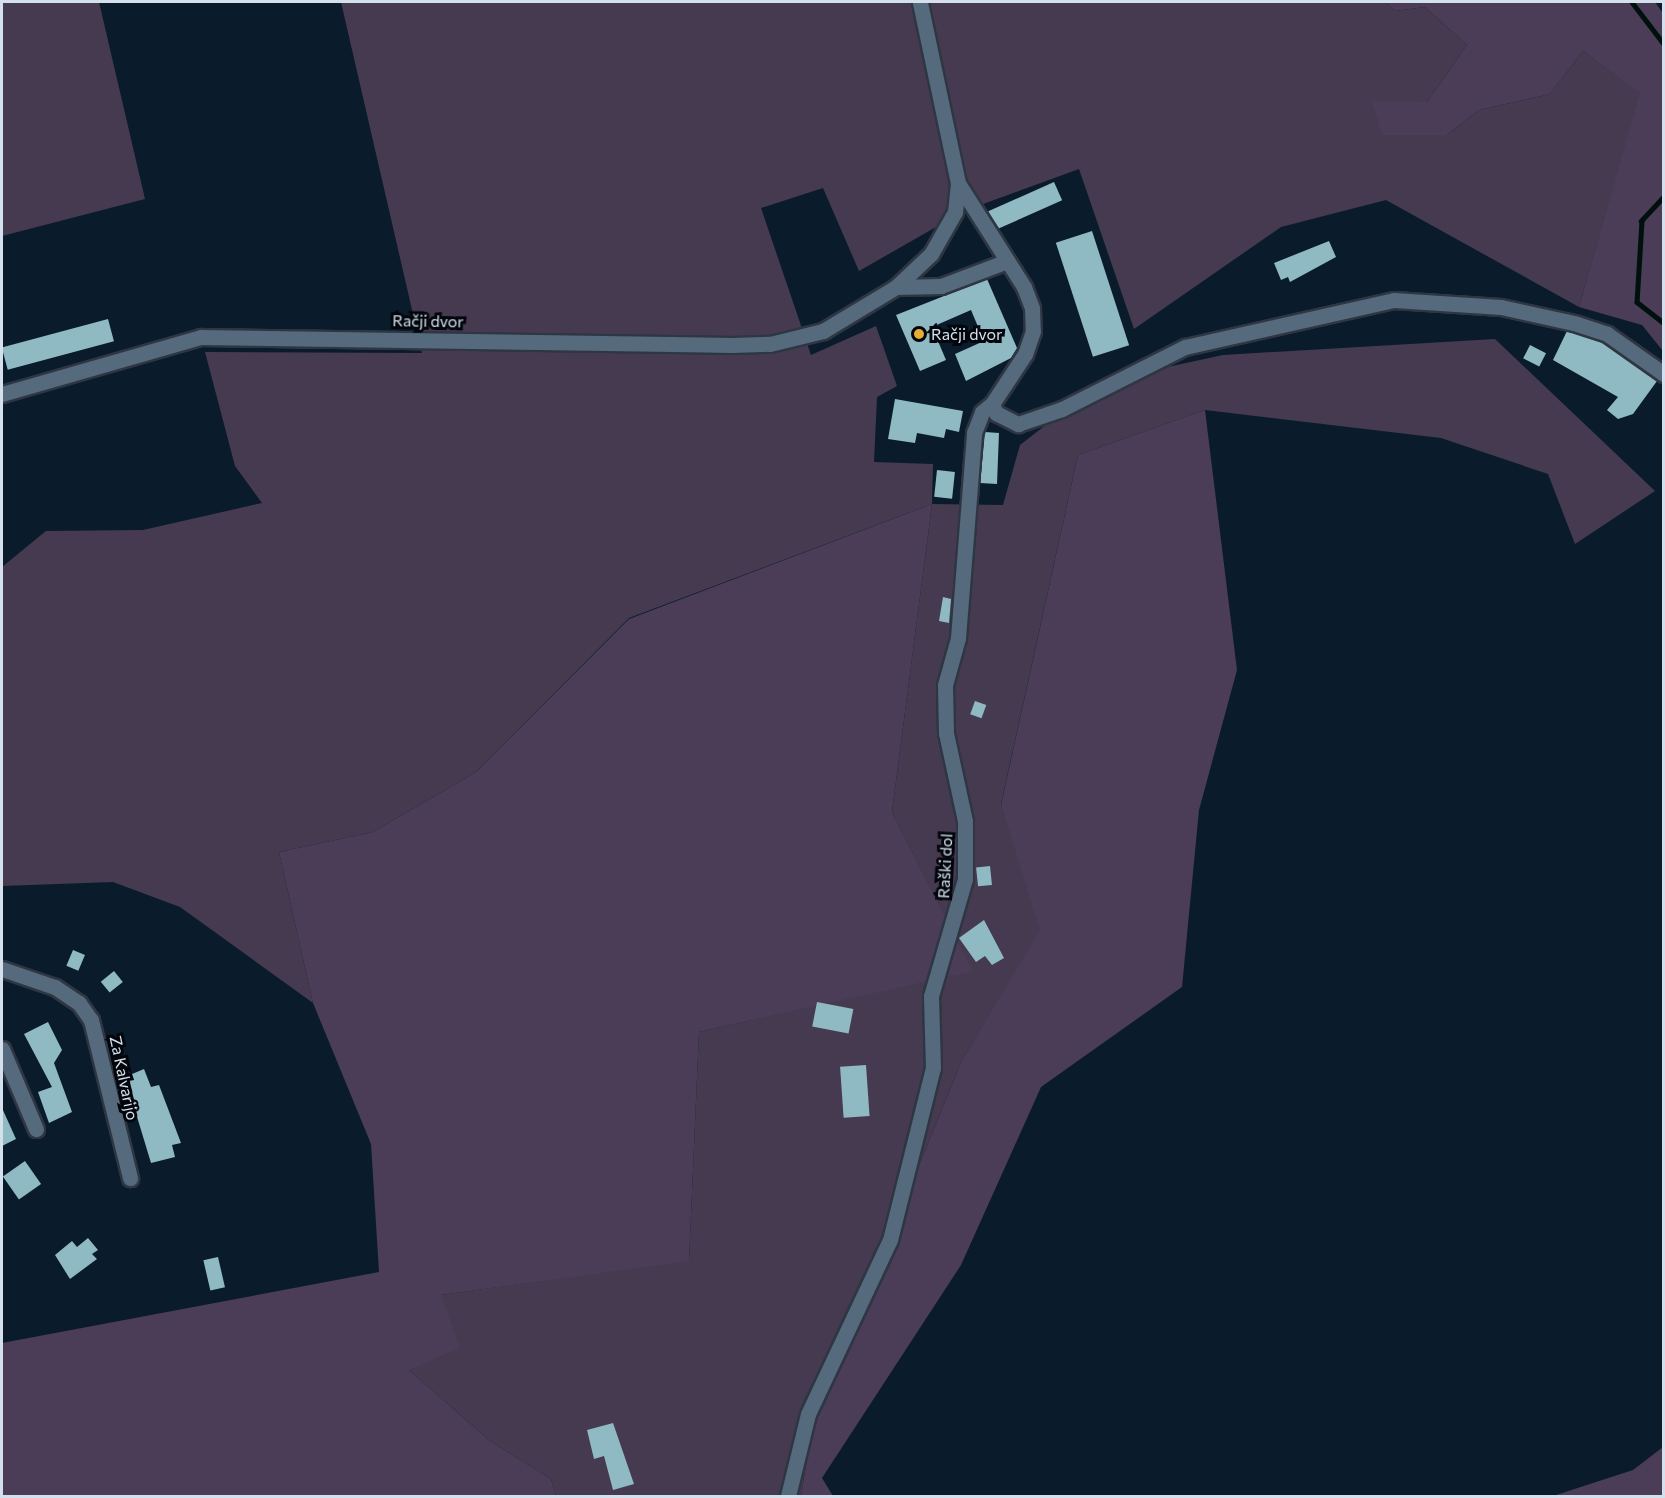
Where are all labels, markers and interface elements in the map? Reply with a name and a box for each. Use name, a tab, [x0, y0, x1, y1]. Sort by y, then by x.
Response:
street label: Račji dvor	[392, 311, 464, 331]
place label: Račji dvor	[931, 324, 1002, 344]
marker: Račji dvor	[912, 327, 926, 341]
street label: Raški dol	[934, 833, 956, 899]
street label: Za Kalvarijo	[106, 1034, 142, 1122]

